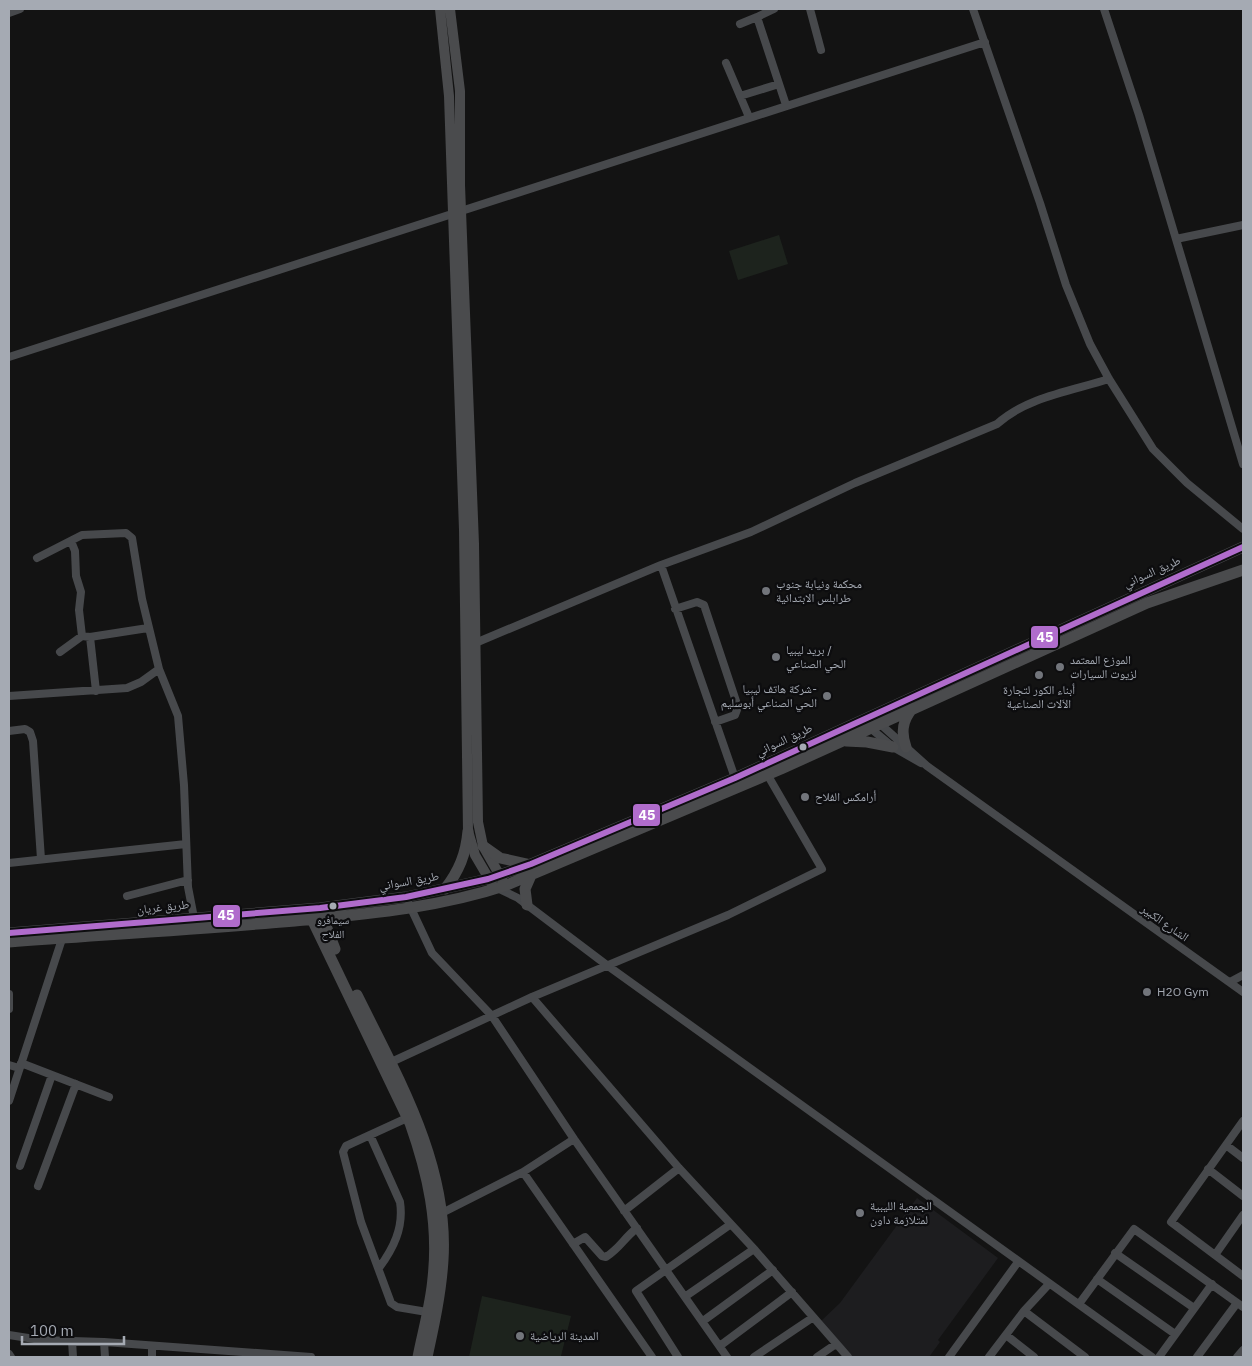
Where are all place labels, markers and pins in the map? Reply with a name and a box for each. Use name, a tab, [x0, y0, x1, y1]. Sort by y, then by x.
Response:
place label: محكمة ونيابة جنوب طرابلس الابتدائية	[776, 576, 862, 605]
marker: محكمة ونيابة جنوب طرابلس الابتدائية	[760, 585, 772, 597]
place label: بريد ليبيا / الحي الصناعي	[786, 642, 846, 674]
marker: بريد ليبيا / الحي الصناعي	[770, 651, 782, 663]
place label: الموزع المعتمد لزيوت السيارات	[1070, 652, 1137, 681]
marker: الموزع المعتمد لزيوت السيارات	[1054, 661, 1066, 673]
marker: أبناء الكور لتجارة الاَلات الصناعية	[1033, 669, 1045, 681]
place label: شركة هاتف ليبيا- الحي الصناعي أبوسليم	[721, 681, 817, 713]
place label: أبناء الكور لتجارة الاَلات الصناعية	[1003, 682, 1075, 711]
marker: شركة هاتف ليبيا- الحي الصناعي أبوسليم	[821, 690, 833, 702]
unlabelled marker	[798, 742, 808, 752]
place label: أرامكس الفلاح	[815, 789, 877, 804]
marker: أرامكس الفلاح	[799, 791, 811, 803]
marker: سيمافرو الفلاح	[328, 901, 338, 911]
place label: سيمافرو الفلاح	[317, 913, 349, 941]
place label: H2O Gym	[1157, 984, 1209, 999]
marker: H2O Gym	[1141, 986, 1153, 998]
place label: الجمعية الليبية لمتلازمة داون	[870, 1198, 932, 1227]
marker: الجمعية الليبية لمتلازمة داون	[854, 1207, 866, 1219]
place label: المدينة الرياضية	[530, 1328, 599, 1343]
marker: المدينة الرياضية	[514, 1330, 526, 1342]

